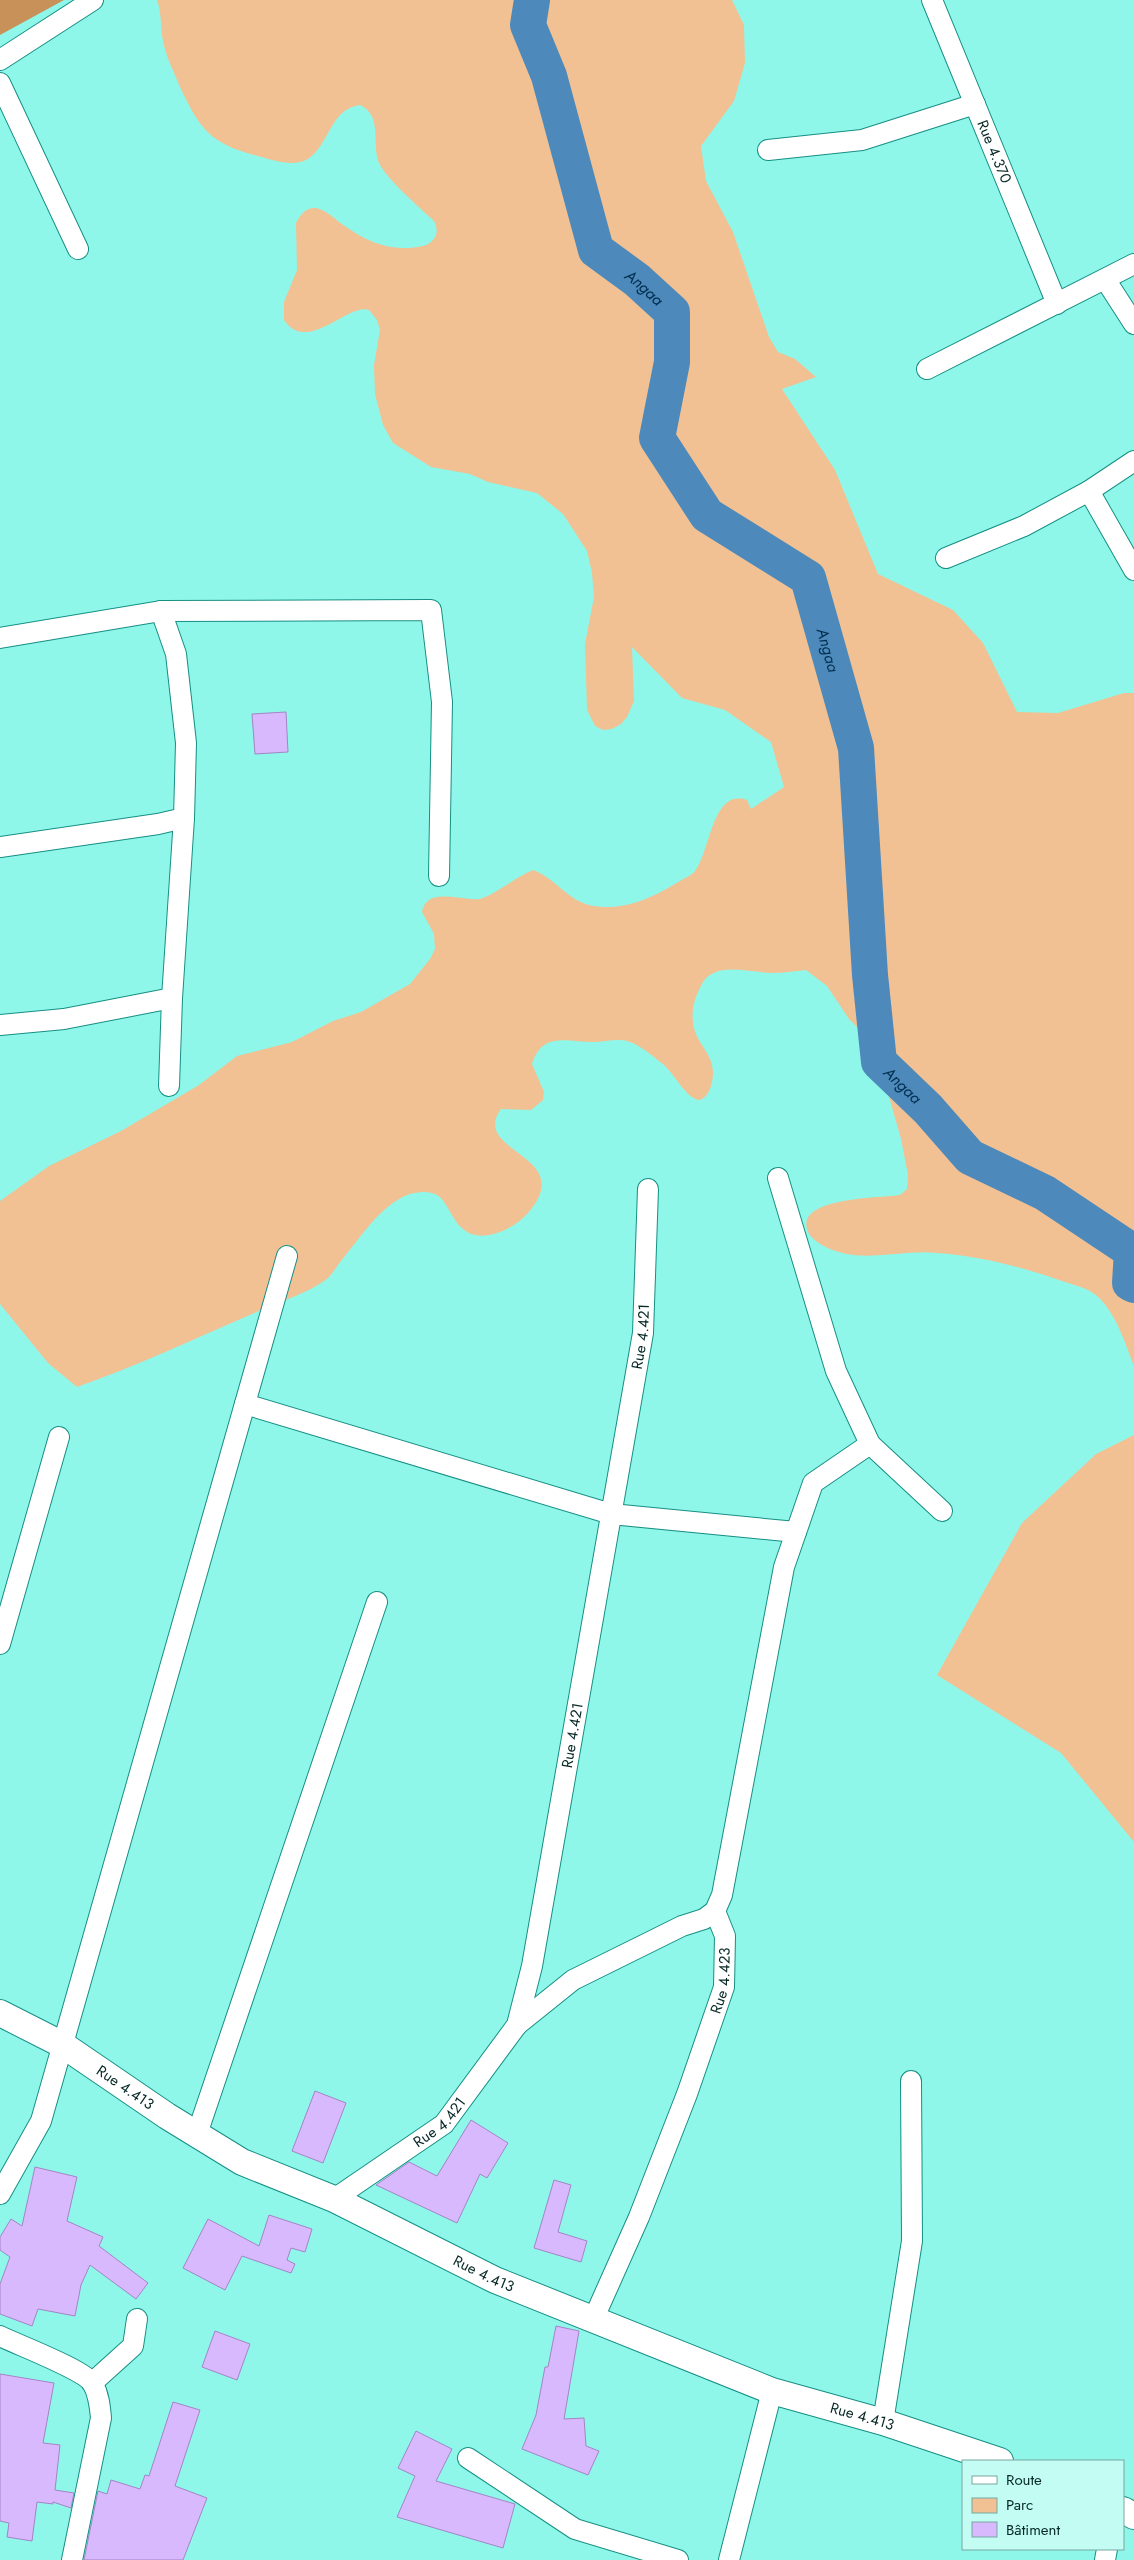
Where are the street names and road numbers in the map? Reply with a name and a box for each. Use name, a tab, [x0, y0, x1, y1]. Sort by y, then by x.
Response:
street label: Rue 4.370	[972, 117, 1017, 187]
street label: Rue 4.421	[626, 1303, 655, 1371]
street label: Rue 4.421	[556, 1701, 589, 1770]
street label: Rue 4.423	[705, 1947, 736, 2017]
street label: Rue 4.413	[92, 2060, 158, 2115]
street label: Rue 4.421	[409, 2093, 471, 2153]
street label: Rue 4.413	[449, 2250, 517, 2298]
street label: Rue 4.413	[828, 2397, 897, 2436]

